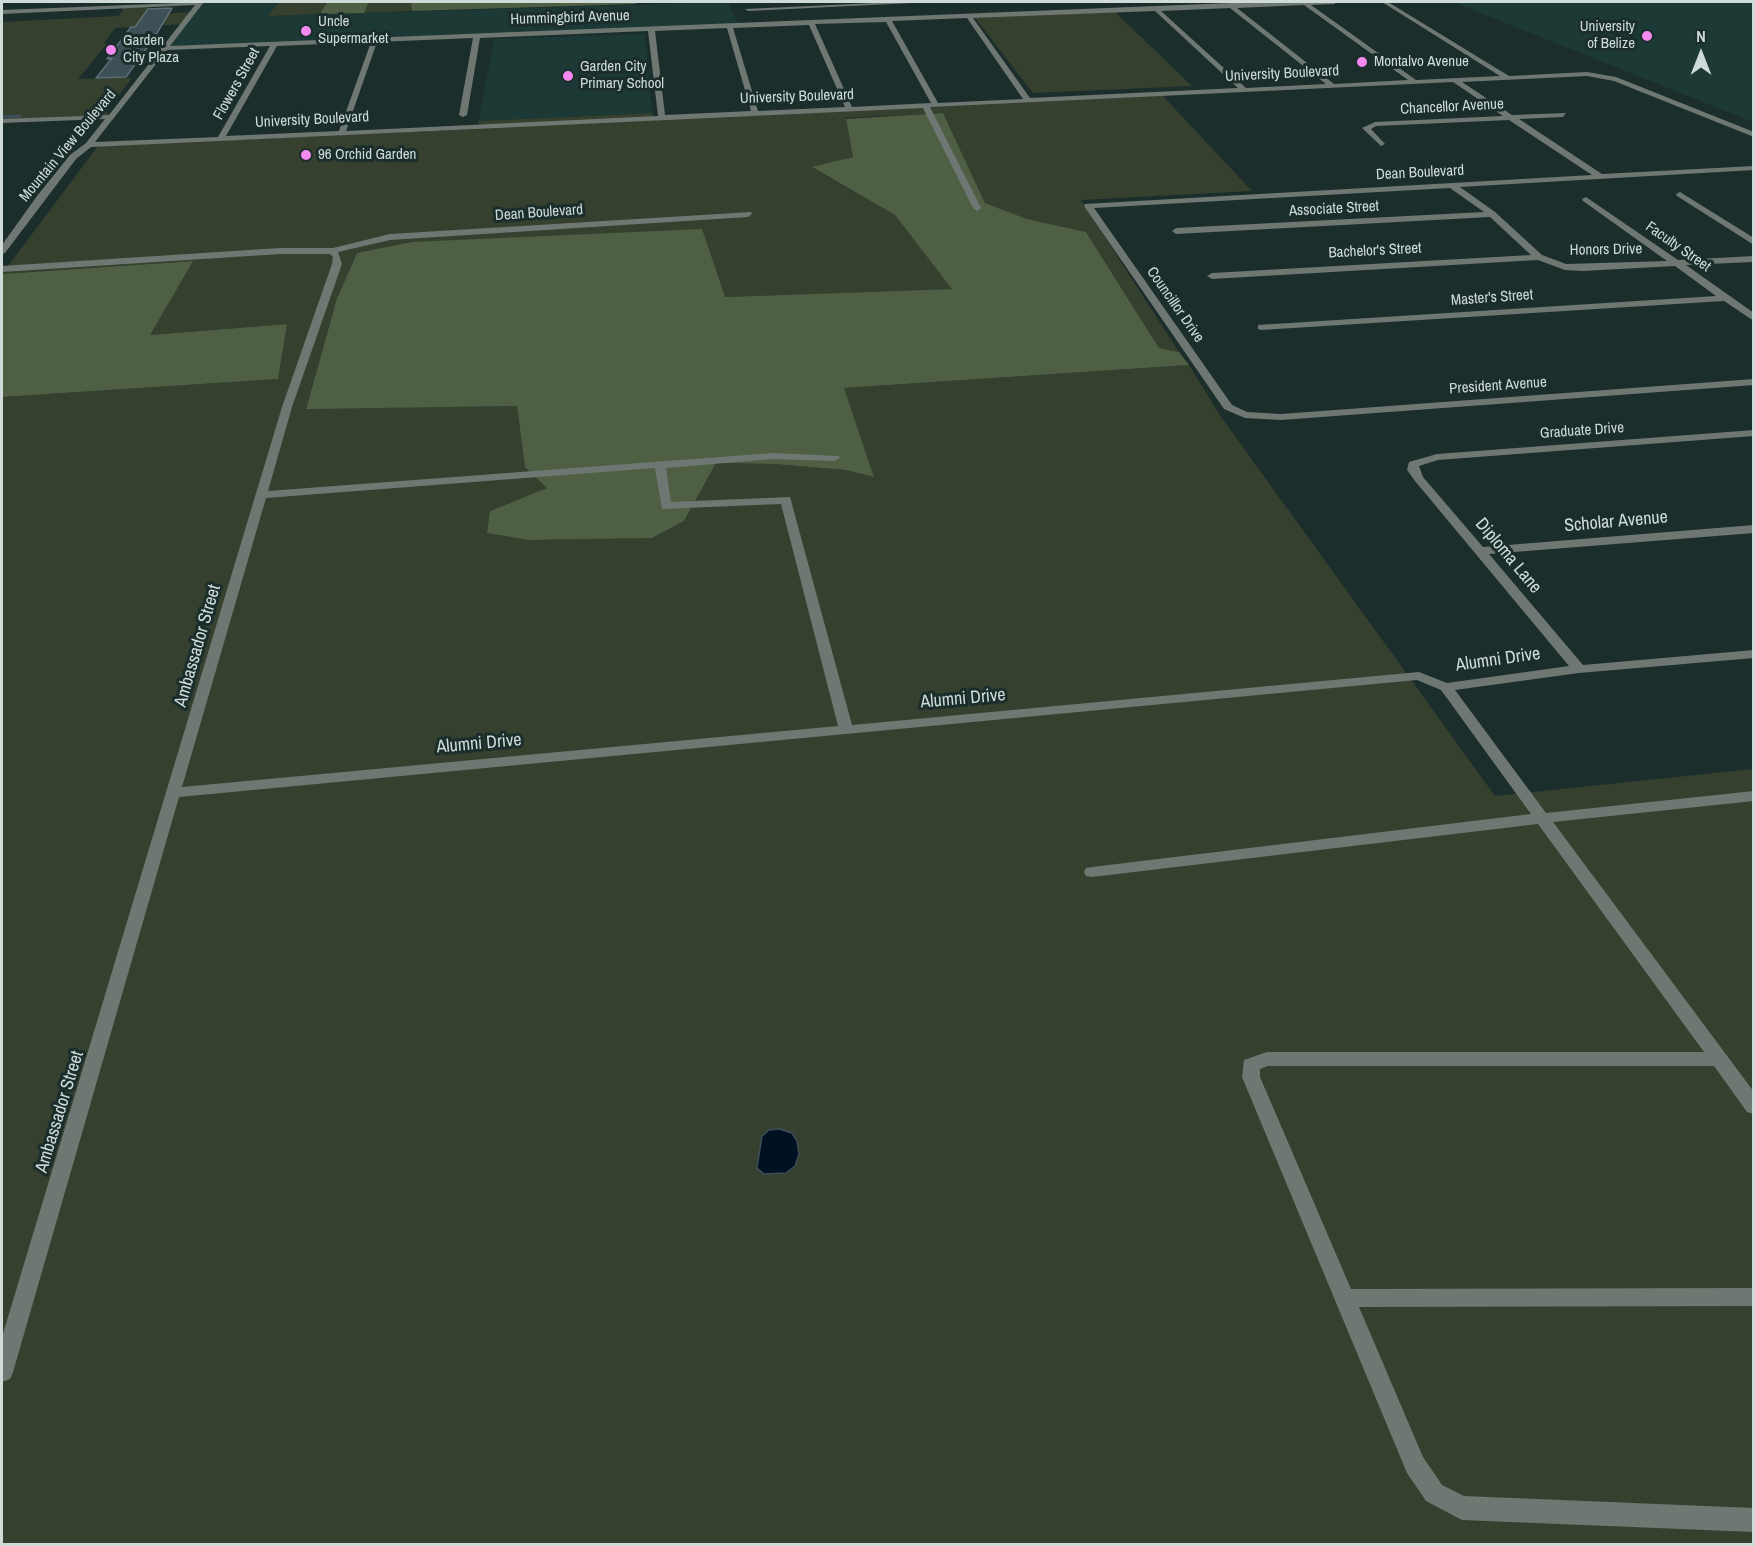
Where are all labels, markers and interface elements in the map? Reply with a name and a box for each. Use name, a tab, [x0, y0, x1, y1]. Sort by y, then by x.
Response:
street label: Hummingbird Avenue	[510, 7, 630, 29]
place label: Uncle Supermarket	[318, 13, 388, 48]
place label: University of Belize	[1580, 18, 1635, 53]
marker: Uncle Supermarket	[299, 24, 313, 38]
north arrow	[1671, 24, 1731, 84]
text: N	[1696, 25, 1706, 47]
marker: University of Belize	[1640, 29, 1654, 43]
place label: Garden City Plaza	[123, 32, 179, 67]
marker: Garden City Plaza	[104, 43, 118, 57]
street label: Flowers Street	[210, 45, 264, 123]
place label: Montalvo Avenue	[1374, 53, 1469, 71]
marker: Montalvo Avenue	[1355, 55, 1369, 69]
place label: Garden City Primary School	[580, 58, 664, 93]
street label: University Boulevard	[1225, 62, 1339, 86]
marker: Garden City Primary School	[561, 69, 575, 83]
street label: Mountain View Boulevard	[16, 86, 120, 206]
street label: University Boulevard	[740, 86, 854, 108]
street label: Chancellor Avenue	[1400, 95, 1504, 119]
street label: University Boulevard	[255, 108, 369, 132]
place label: 96 Orchid Garden	[318, 146, 416, 164]
marker: 96 Orchid Garden	[299, 148, 313, 162]
street label: Dean Boulevard	[1375, 162, 1465, 184]
street label: Associate Street	[1288, 198, 1380, 220]
street label: Dean Boulevard	[494, 201, 584, 225]
street label: Faculty Street	[1642, 218, 1714, 276]
street label: Bachelor's Street	[1328, 240, 1422, 262]
street label: Honors Drive	[1570, 240, 1642, 260]
street label: Councillor Drive	[1142, 264, 1208, 346]
street label: Master's Street	[1450, 286, 1534, 310]
street label: President Avenue	[1449, 374, 1547, 398]
street label: Graduate Drive	[1539, 419, 1625, 443]
street label: Scholar Avenue	[1563, 507, 1669, 537]
street label: Diploma Lane	[1470, 514, 1546, 598]
street label: Ambassador Street	[170, 582, 226, 710]
street label: Alumni Drive	[1454, 643, 1542, 677]
street label: Alumni Drive	[920, 685, 1006, 713]
street label: Alumni Drive	[436, 730, 522, 758]
street label: Ambassador Street	[31, 1048, 89, 1176]

